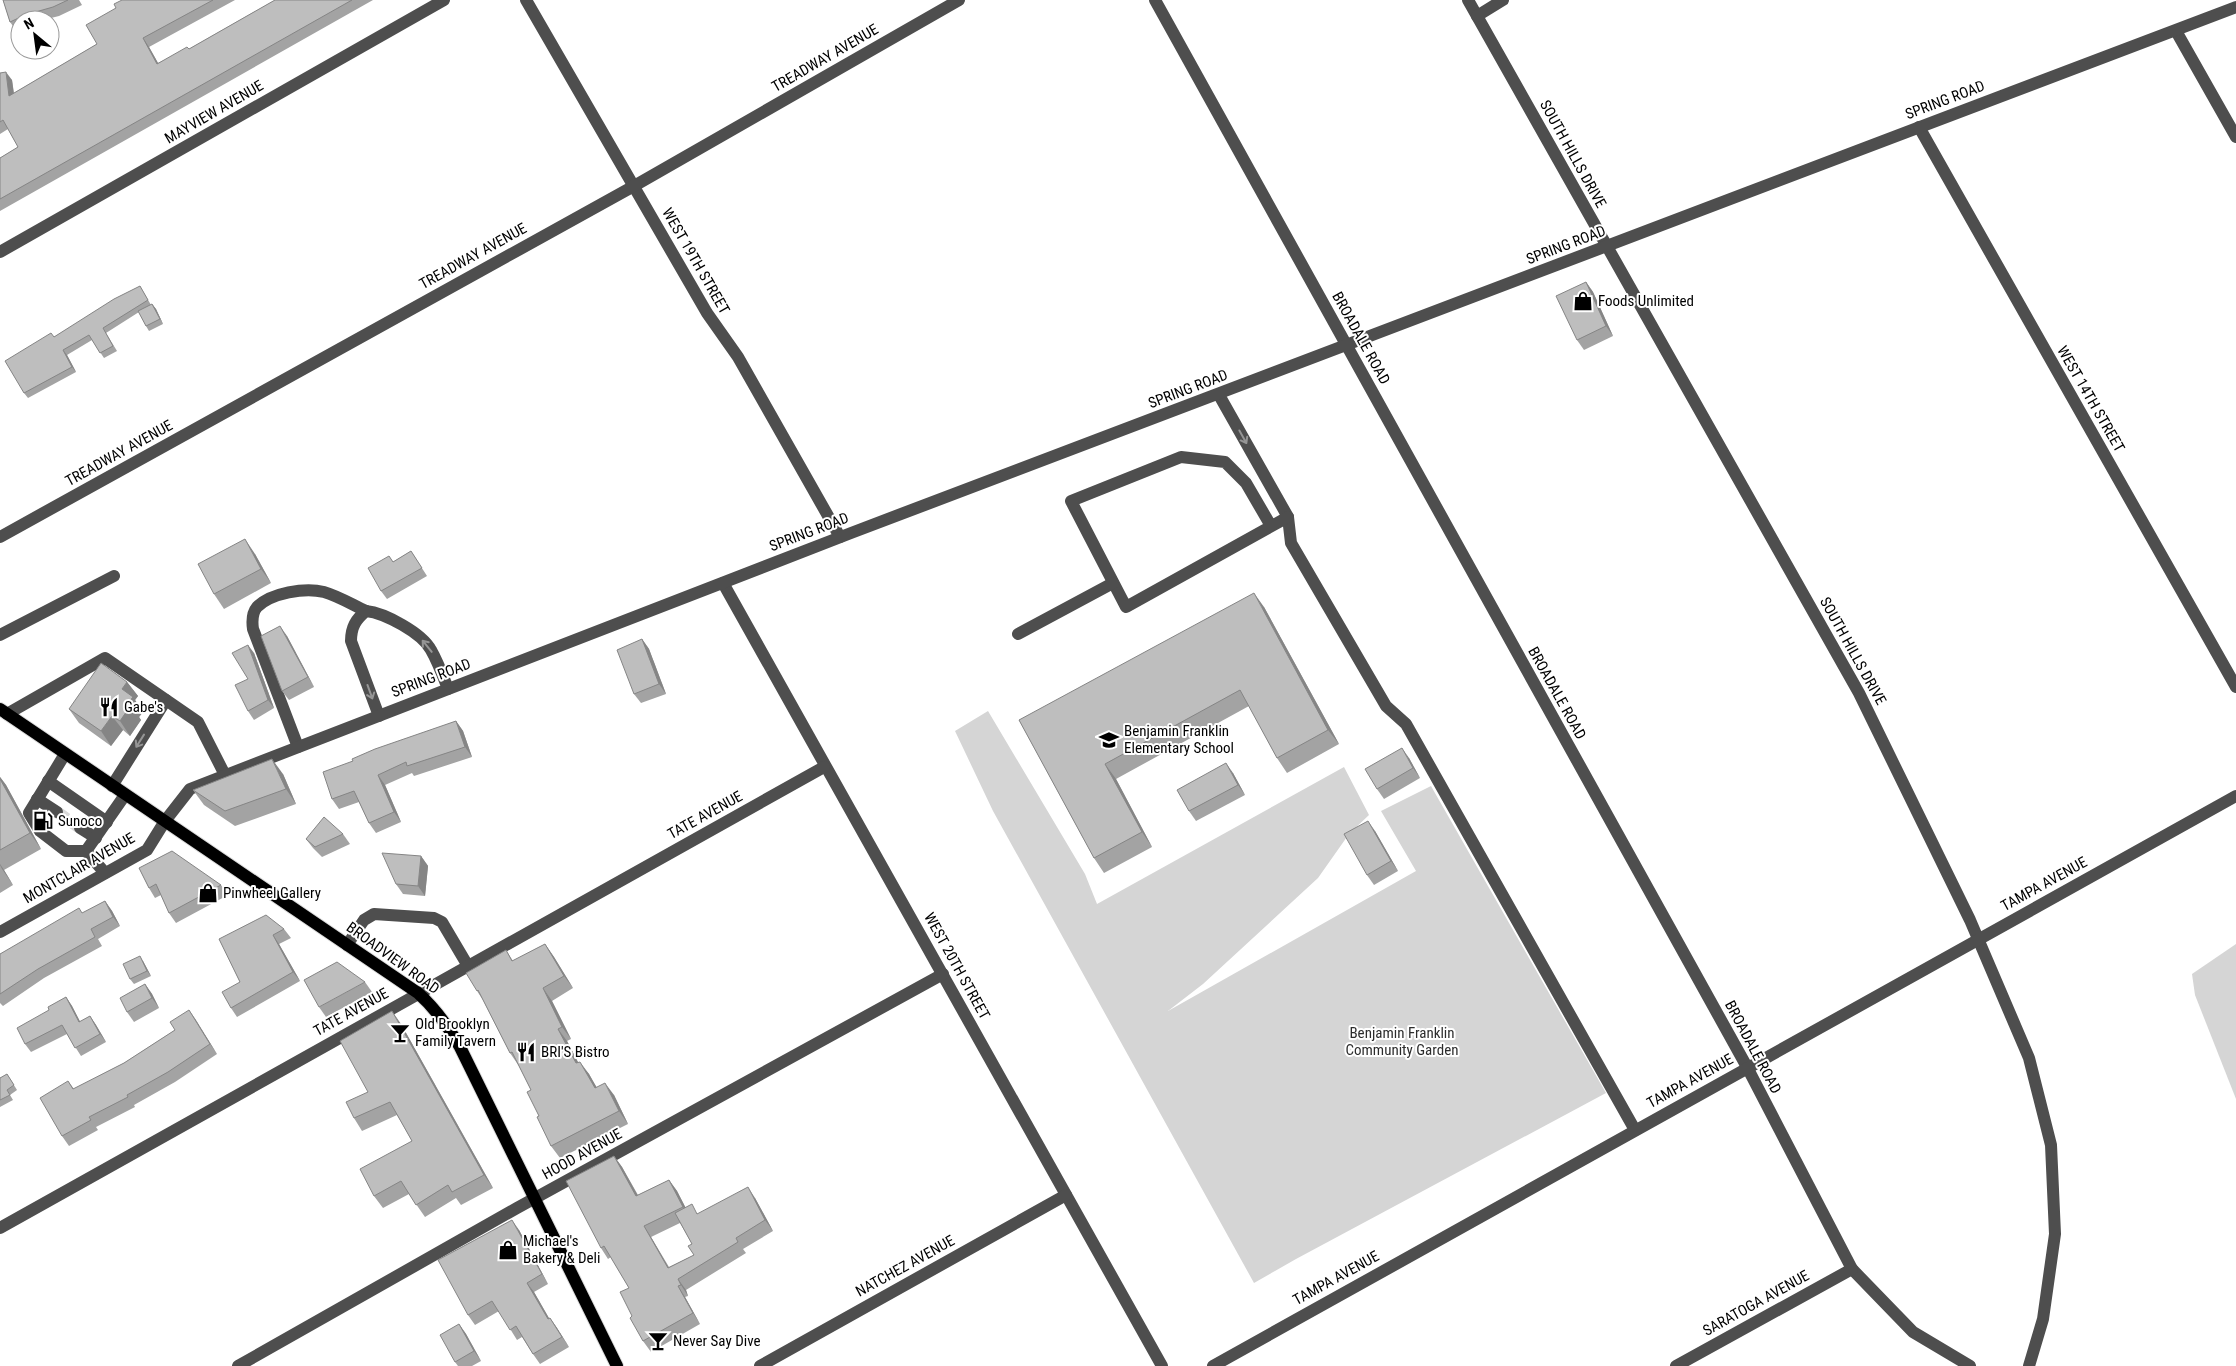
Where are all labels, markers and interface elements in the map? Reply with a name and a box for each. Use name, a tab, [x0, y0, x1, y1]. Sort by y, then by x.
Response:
north arrow	[10, 10, 60, 60]
text: N	[21, 15, 36, 33]
street label: TREADWAY AVENUE	[769, 20, 881, 96]
street label: MAYVIEW AVENUE	[161, 76, 267, 148]
street label: SPRING ROAD	[1903, 77, 1987, 123]
street label: SOUTH HILLS DRIVE	[1536, 97, 1610, 211]
street label: WEST 19TH STREET	[658, 205, 734, 317]
street label: TREADWAY AVENUE	[416, 219, 530, 293]
street label: SPRING ROAD	[1524, 222, 1608, 268]
street label: BROADALE ROAD	[1328, 289, 1394, 387]
shop icon: Foods Unlimited	[1572, 290, 1594, 312]
place label: Foods Unlimited	[1598, 292, 1694, 310]
street label: WEST 14TH STREET	[2053, 343, 2129, 455]
street label: SPRING ROAD	[1146, 366, 1230, 412]
street label: TREADWAY AVENUE	[62, 416, 176, 490]
one-way arrow	[1239, 429, 1249, 444]
street label: SPRING ROAD	[767, 509, 851, 555]
street label: SOUTH HILLS DRIVE	[1816, 594, 1890, 708]
one-way arrow	[422, 639, 433, 652]
street label: BROADALE ROAD	[1524, 644, 1590, 742]
street label: SPRING ROAD	[389, 655, 473, 701]
one-way arrow	[366, 684, 376, 700]
restaurant icon: Gabe's	[98, 696, 120, 718]
place label: Gabe's	[124, 698, 163, 716]
place label: Benjamin Franklin Elementary School	[1124, 722, 1234, 757]
school or university icon: Benjamin Franklin Elementary School	[1098, 729, 1120, 751]
one-way arrow	[134, 734, 144, 748]
street label: TATE AVENUE	[664, 787, 746, 843]
fuel station icon: Sunoco	[32, 810, 54, 832]
place label: Sunoco	[58, 812, 102, 830]
street label: MONTCLAIR AVENUE	[20, 829, 138, 907]
street label: TAMPA AVENUE	[1998, 853, 2090, 915]
shop icon: Pinwheel Gallery	[197, 882, 219, 904]
place label: Pinwheel Gallery	[223, 884, 321, 902]
street label: WEST 20TH STREET	[920, 909, 994, 1023]
street label: BROADVIEW ROAD	[343, 918, 443, 998]
street label: TATE AVENUE	[310, 984, 392, 1040]
street label: BROADALE ROAD	[1721, 997, 1785, 1097]
place label: Old Brooklyn Family Tavern	[415, 1015, 496, 1050]
bar icon: Old Brooklyn Family Tavern	[389, 1022, 411, 1044]
park label: Benjamin Franklin Community Garden	[1346, 1024, 1458, 1059]
restaurant icon: BRI'S Bistro	[515, 1041, 537, 1063]
place label: BRI'S Bistro	[541, 1043, 610, 1061]
street label: TAMPA AVENUE	[1644, 1050, 1736, 1112]
street label: HOOD AVENUE	[539, 1125, 625, 1183]
street label: NATCHEZ AVENUE	[852, 1231, 958, 1301]
place label: Michael's Bakery & Deli	[523, 1232, 601, 1267]
shop icon: Michael's Bakery & Deli	[497, 1239, 519, 1261]
street label: TAMPA AVENUE	[1290, 1247, 1382, 1309]
street label: SARATOGA AVENUE	[1700, 1266, 1812, 1340]
bar icon: Never Say Dive	[647, 1330, 669, 1352]
place label: Never Say Dive	[673, 1332, 761, 1350]

